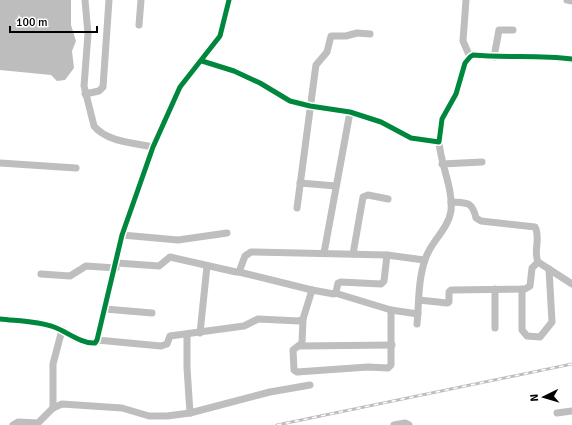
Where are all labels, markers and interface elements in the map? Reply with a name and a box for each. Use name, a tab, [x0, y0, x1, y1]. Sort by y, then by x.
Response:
scale bar	[10, 8, 97, 34]
text: 100 m	[16, 15, 48, 30]
north arrow	[524, 377, 564, 417]
text: N	[528, 393, 541, 402]

